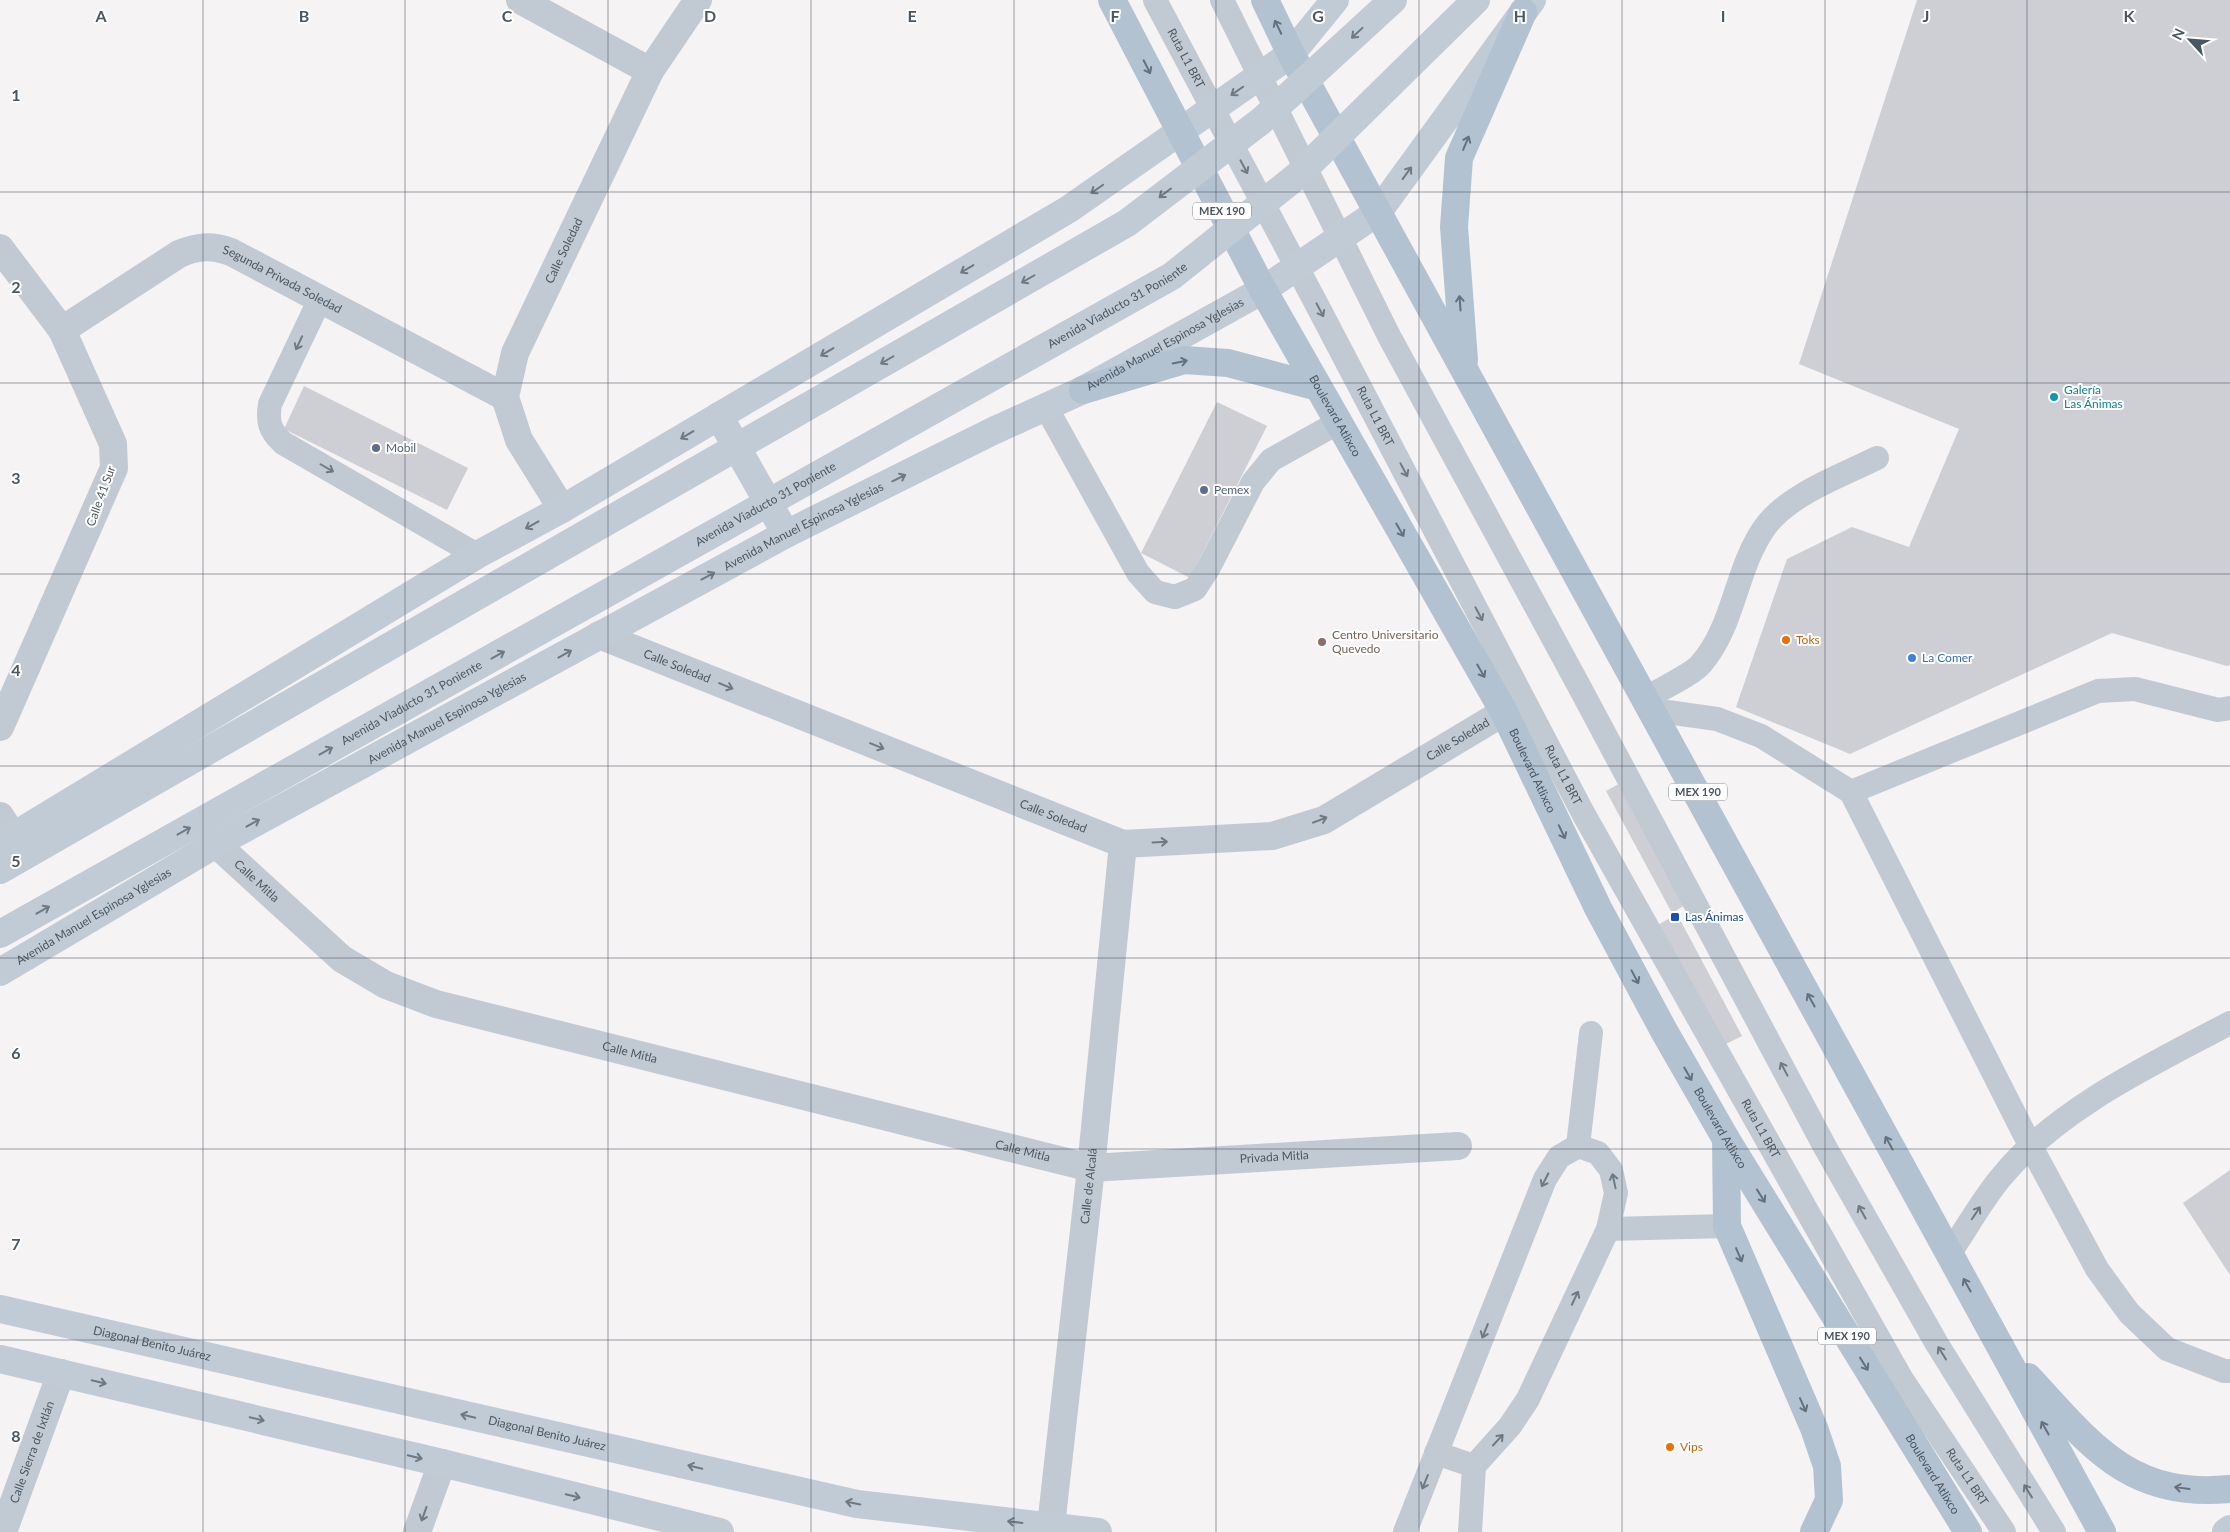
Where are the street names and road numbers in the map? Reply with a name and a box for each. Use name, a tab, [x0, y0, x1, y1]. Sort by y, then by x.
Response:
street label: Ruta L1 BRT	[1164, 26, 1208, 91]
road number: MEX 190	[1193, 202, 1251, 220]
street label: Calle Soledad	[541, 215, 586, 286]
street label: Segunda Privada Soledad	[221, 242, 345, 316]
street label: Avenida Viaducto 31 Poniente	[1045, 259, 1190, 351]
street label: Avenida Manuel Espinosa Yglesias	[1083, 294, 1246, 394]
street label: Boulevard Atlixco	[1306, 372, 1365, 459]
street label: Ruta L1 BRT	[1354, 384, 1398, 449]
street label: Avenida Viaducto 31 Poniente	[692, 458, 838, 549]
street label: Calle 41 Sur	[83, 463, 119, 528]
street label: Avenida Manuel Espinosa Yglesias	[721, 479, 886, 574]
street label: Calle Soledad	[641, 646, 713, 686]
street label: Avenida Viaducto 31 Poniente	[338, 657, 484, 748]
street label: Avenida Manuel Espinosa Yglesias	[365, 669, 528, 767]
street label: Calle Soledad	[1423, 714, 1492, 764]
street label: Boulevard Atlixco	[1506, 726, 1559, 815]
street label: Ruta L1 BRT	[1542, 742, 1585, 807]
road number: MEX 190	[1669, 784, 1727, 800]
street label: Calle Soledad	[1018, 796, 1089, 836]
street label: Calle Mitla	[231, 856, 283, 905]
street label: Avenida Manuel Espinosa Yglesias	[13, 864, 174, 968]
street label: Calle Mitla	[601, 1038, 659, 1066]
street label: Boulevard Atlixco	[1691, 1084, 1750, 1171]
street label: Ruta L1 BRT	[1738, 1096, 1784, 1161]
street label: Calle Mitla	[994, 1136, 1052, 1165]
street label: Calle de Alcalá	[1077, 1147, 1100, 1225]
street label: Privada Mitla	[1239, 1147, 1309, 1166]
street label: Diagonal Benito Juárez	[92, 1322, 213, 1364]
road number: MEX 190	[1818, 1328, 1876, 1344]
street label: Calle Sierra de Ixtlán	[6, 1399, 57, 1505]
street label: Diagonal Benito Juárez	[487, 1412, 608, 1454]
street label: Boulevard Atlixco	[1902, 1431, 1963, 1517]
street label: Ruta L1 BRT	[1943, 1445, 1992, 1508]

